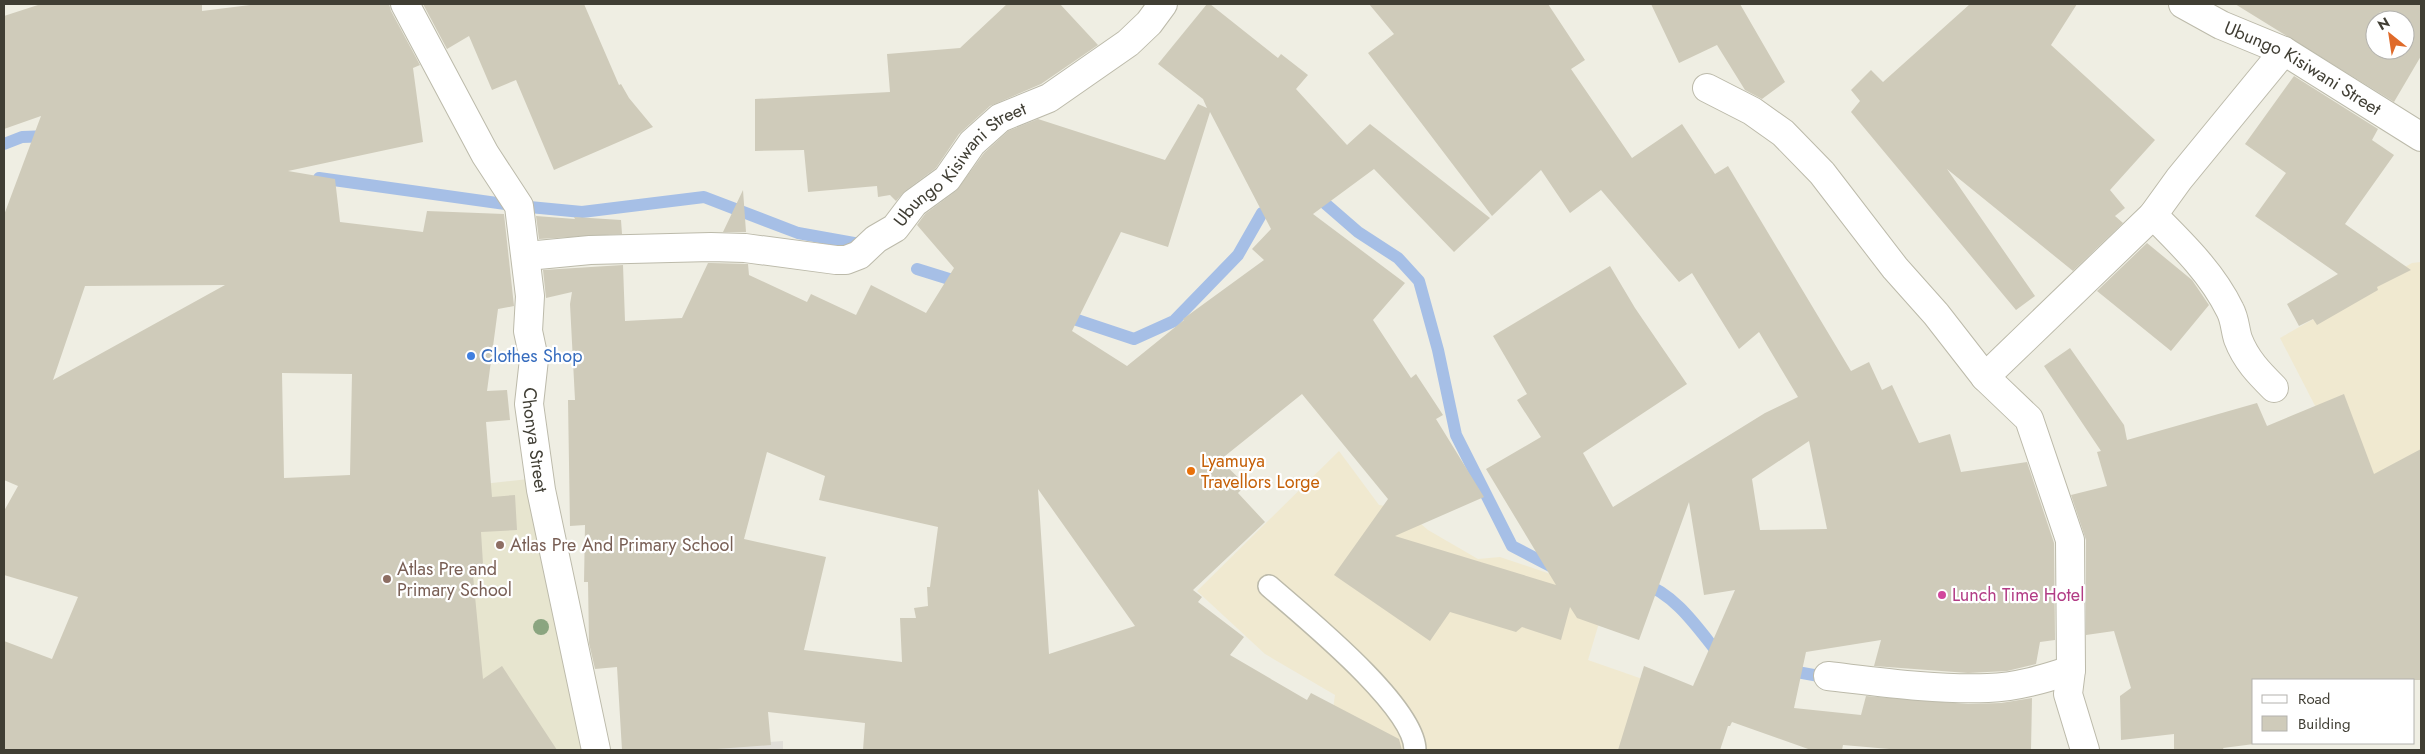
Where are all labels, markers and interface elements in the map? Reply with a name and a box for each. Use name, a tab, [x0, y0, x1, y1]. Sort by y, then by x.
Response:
north arrow	[2365, 10, 2415, 60]
text: N	[2374, 12, 2393, 35]
street label: Ubungo Kisiwani Street	[2220, 15, 2387, 122]
street label: Ubungo Kisiwani Street	[887, 95, 1031, 232]
place label: Clothes Shop	[481, 343, 582, 369]
marker: Clothes Shop	[465, 350, 477, 362]
street label: Chonya Street	[516, 386, 554, 496]
place label: Lyamuya Travellors Lorge	[1201, 448, 1320, 495]
marker: Lyamuya Travellors Lorge	[1185, 465, 1197, 477]
place label: Atlas Pre And Primary School	[510, 532, 734, 558]
marker: Atlas Pre And Primary School	[494, 539, 506, 551]
place label: Atlas Pre and Primary School	[397, 556, 512, 603]
marker: Atlas Pre and Primary School	[381, 573, 393, 585]
place label: Lunch Time Hotel	[1952, 582, 2084, 608]
marker: Lunch Time Hotel	[1936, 589, 1948, 601]
legend	[2252, 679, 2415, 744]
text: Road	[2298, 688, 2330, 710]
text: Building	[2298, 713, 2350, 735]

